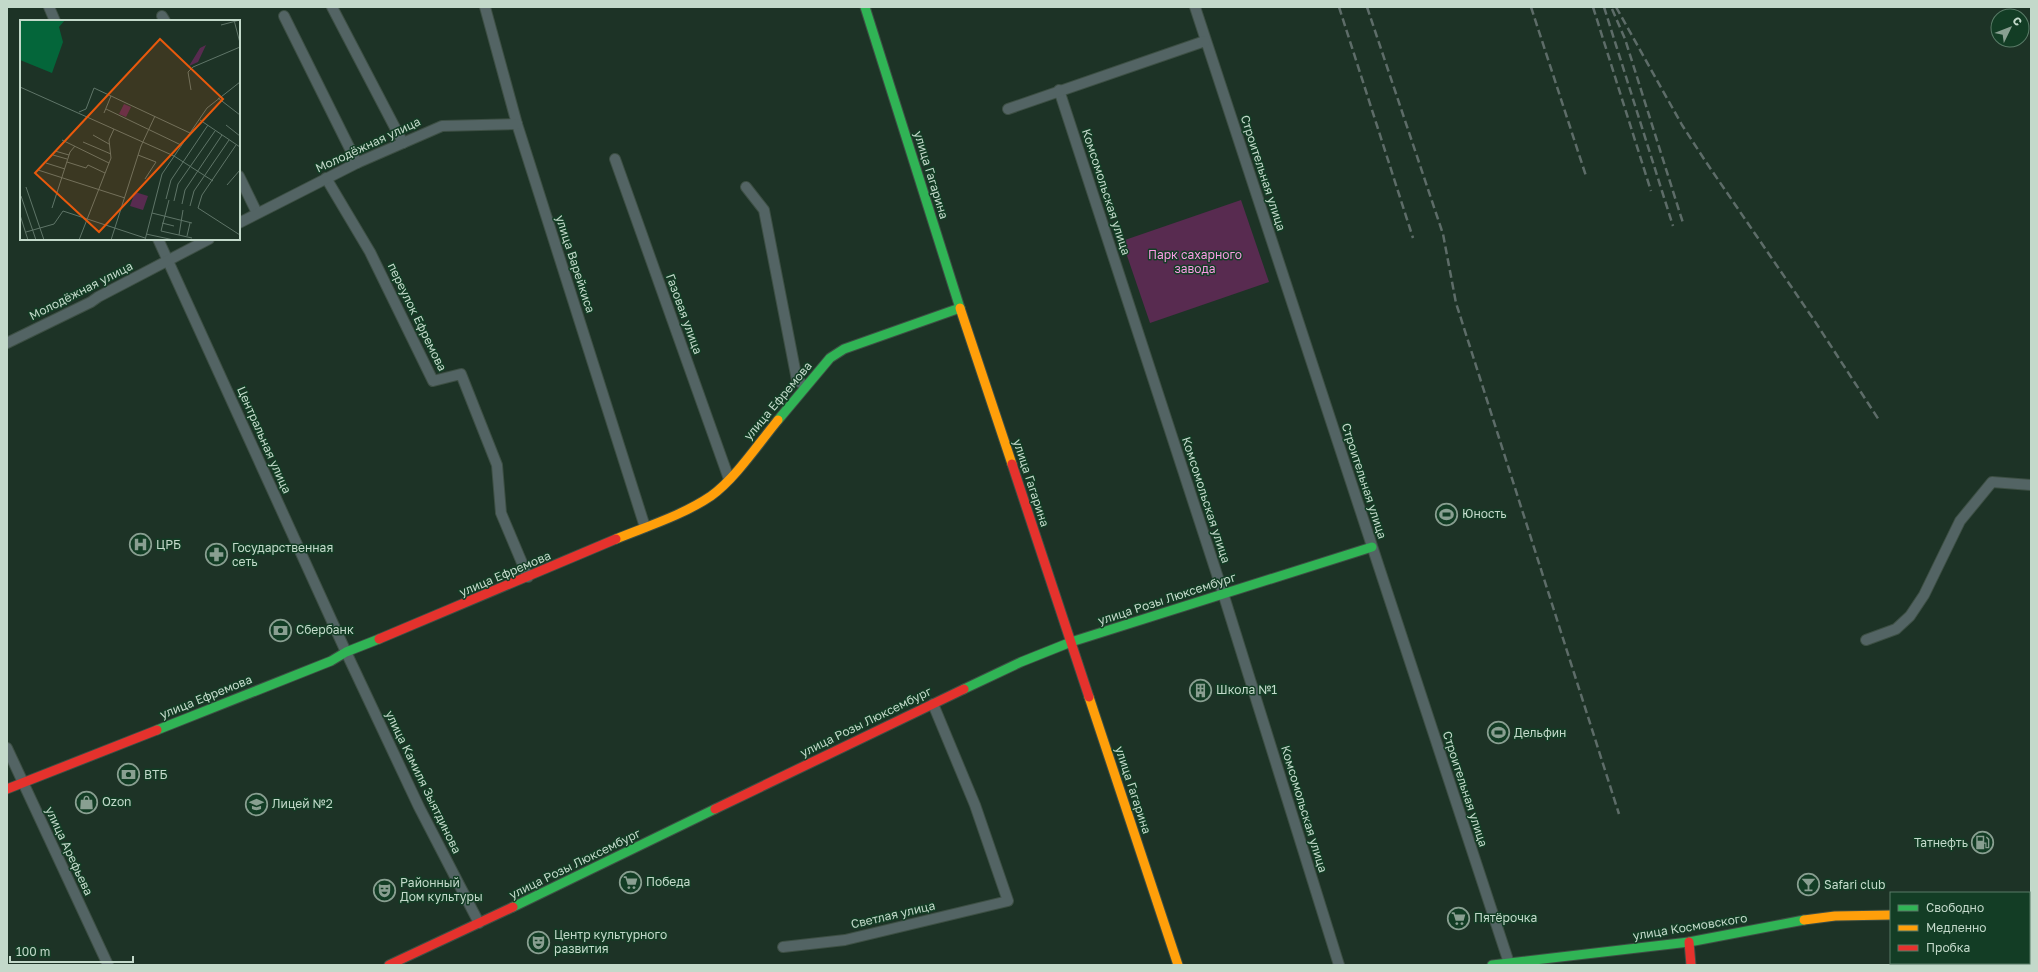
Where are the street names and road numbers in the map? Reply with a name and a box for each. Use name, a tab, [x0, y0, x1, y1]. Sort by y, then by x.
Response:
street label: Строительная улица	[1238, 113, 1289, 233]
street label: Молодёжная улица	[313, 114, 423, 175]
street label: Комсомольская улица	[1079, 127, 1134, 257]
street label: улица Гагарина	[911, 129, 952, 221]
street label: улица Варейкиса	[553, 213, 598, 315]
street label: Молодёжная улица	[26, 258, 135, 323]
street label: переулок Ефремова	[385, 260, 450, 373]
street label: Газовая улица	[663, 272, 706, 356]
street label: улица Ефремова	[740, 358, 815, 443]
street label: Центральная улица	[234, 384, 295, 496]
street label: Строительная улица	[1339, 421, 1390, 541]
street label: Комсомольская улица	[1179, 435, 1234, 565]
street label: улица Гагарина	[1010, 437, 1053, 529]
street label: улица Ефремова	[457, 547, 553, 600]
street label: улица Розы Люксембург	[1096, 569, 1238, 628]
street label: улица Ефремова	[158, 671, 254, 722]
street label: улица Розы Люксембург	[798, 683, 934, 760]
street label: улица Камиля Зыятдинова	[382, 708, 465, 856]
street label: Строительная улица	[1440, 729, 1491, 849]
street label: улица Гагарина	[1112, 744, 1155, 836]
street label: Комсомольская улица	[1278, 744, 1331, 874]
street label: улица Арефьева	[42, 804, 97, 898]
street label: улица Розы Люксембург	[507, 825, 643, 902]
street label: Светлая улица	[849, 898, 936, 931]
street label: улица Космовского	[1632, 910, 1748, 943]

